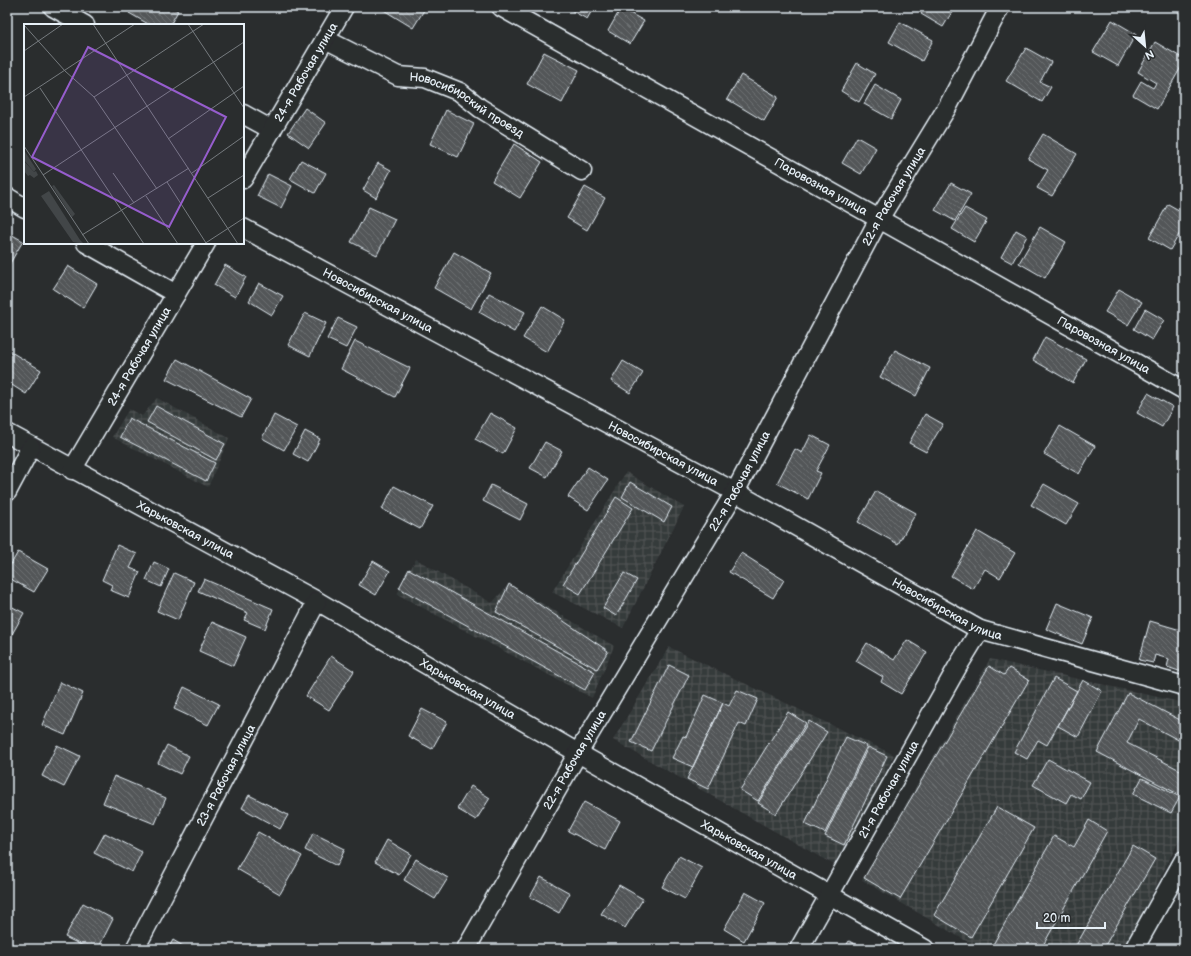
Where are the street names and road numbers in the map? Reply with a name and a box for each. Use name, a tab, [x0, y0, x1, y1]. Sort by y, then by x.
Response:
street label: 24-я Рабочая улица	[271, 20, 341, 125]
street label: Новосибирский проезд	[409, 70, 527, 142]
street label: 22-я Рабочая улица	[859, 144, 929, 249]
street label: Паровозная улица	[772, 155, 870, 219]
street label: Новосибирская улица	[320, 265, 435, 336]
street label: 24-я Рабочая улица	[104, 304, 175, 409]
street label: Паровозная улица	[1054, 313, 1153, 377]
street label: Новосибирская улица	[605, 418, 721, 490]
street label: 22-я Рабочая улица	[706, 429, 774, 534]
street label: Харьковская улица	[134, 498, 236, 563]
street label: Новосибирская улица	[889, 575, 1004, 644]
street label: Харьковская улица	[417, 655, 518, 723]
street label: 22-я Рабочая улица	[540, 708, 610, 813]
street label: 23-я Рабочая улица	[194, 722, 259, 829]
street label: 21-я Рабочая улица	[856, 738, 923, 841]
street label: Харьковская улица	[698, 817, 800, 883]

